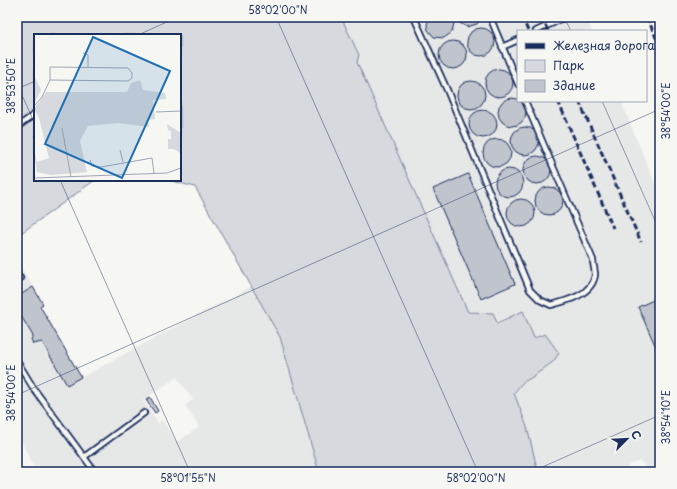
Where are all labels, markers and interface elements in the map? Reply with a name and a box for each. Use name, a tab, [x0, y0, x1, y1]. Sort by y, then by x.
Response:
text: 58°02'00"N	[248, 2, 308, 17]
legend	[517, 30, 647, 102]
inset map	[34, 34, 181, 181]
text: Железная дорога	[553, 36, 656, 54]
text: Парк	[553, 56, 585, 74]
text: 38°53'50"E	[3, 58, 18, 114]
text: Здание	[553, 76, 595, 94]
text: 38°54'00"E	[658, 83, 673, 139]
text: 38°54'00"E	[3, 365, 18, 421]
text: 38°54'10"E	[658, 390, 673, 444]
north arrow	[607, 419, 647, 459]
text: С	[627, 427, 646, 442]
text: 58°01'55"N	[160, 470, 216, 485]
text: 58°02'00"N	[446, 470, 506, 485]

